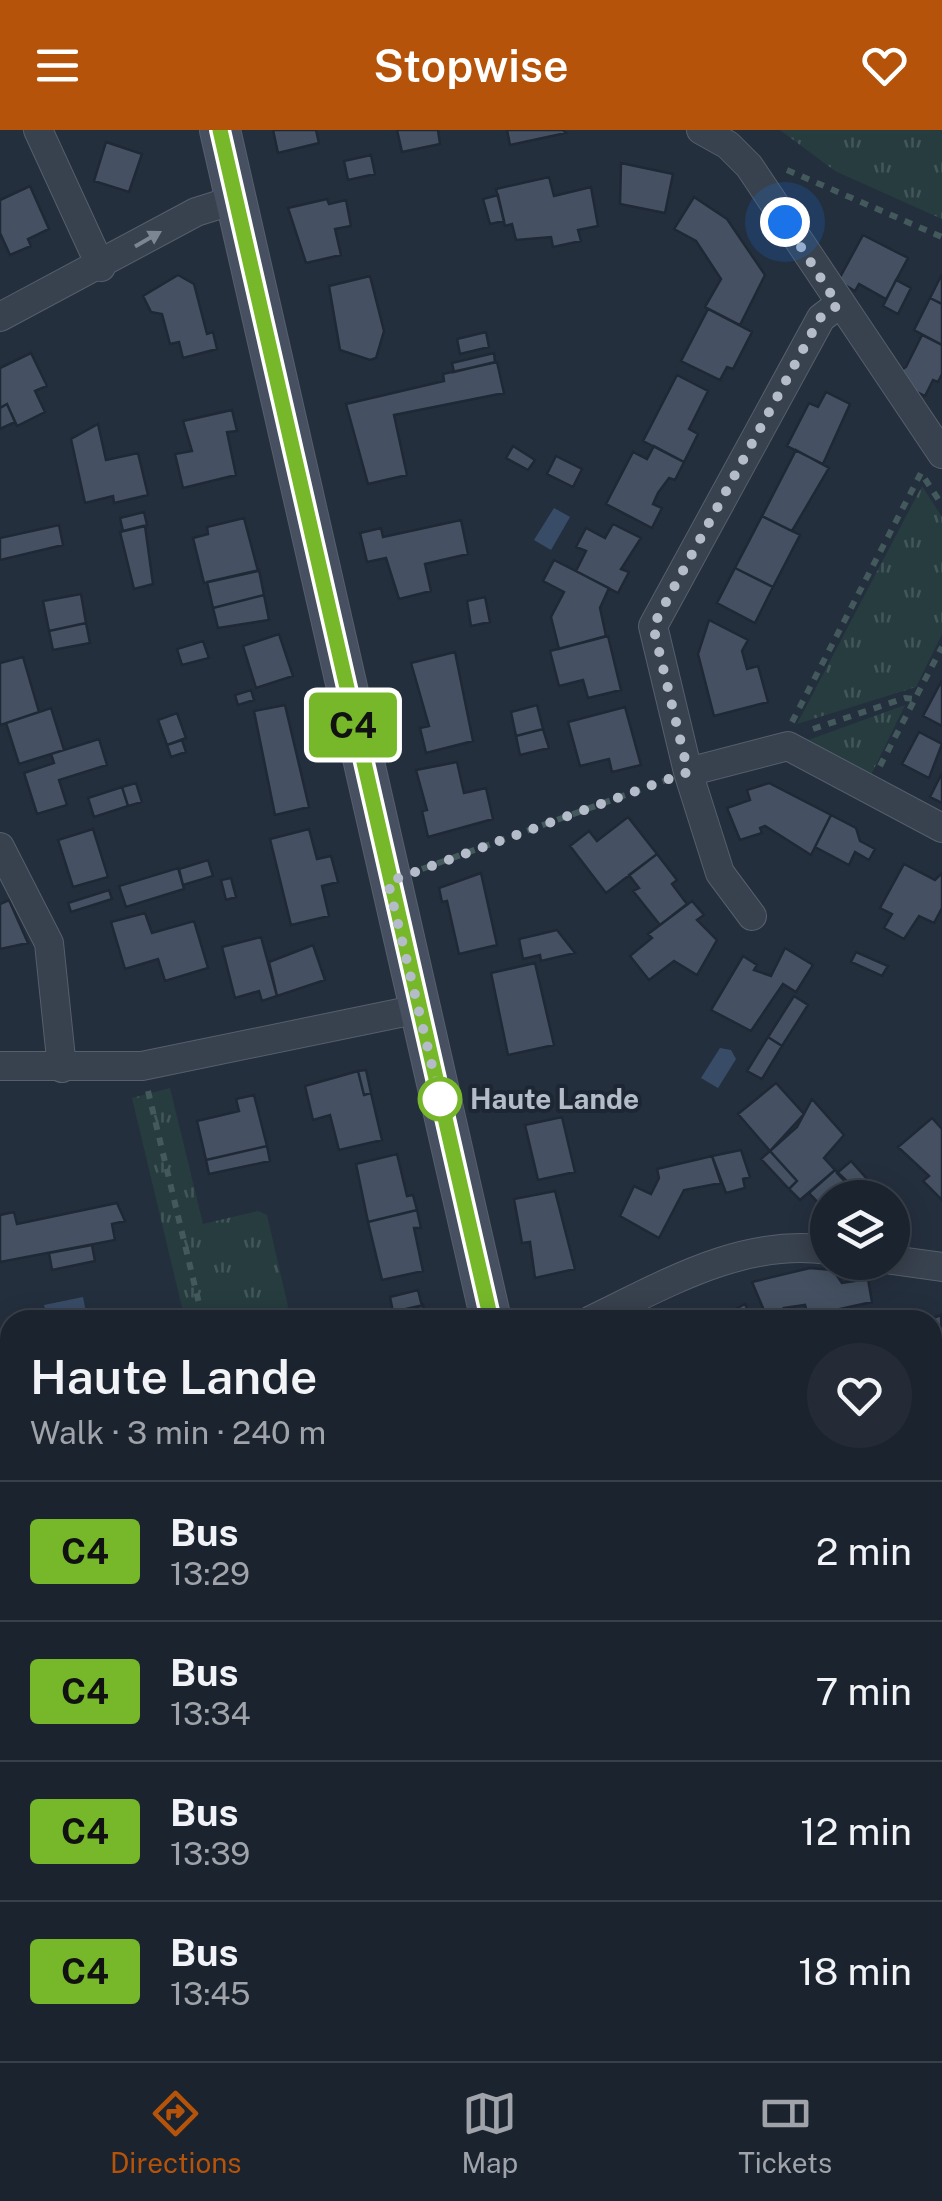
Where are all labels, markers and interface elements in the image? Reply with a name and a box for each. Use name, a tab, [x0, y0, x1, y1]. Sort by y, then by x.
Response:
icon: menu	[30, 38, 85, 93]
icon: heart	[857, 38, 912, 93]
text: Stopwise	[373, 39, 569, 92]
your location	[760, 197, 810, 247]
one-way arrow	[134, 231, 163, 248]
line badge: C4	[308, 692, 398, 758]
text: C4	[329, 705, 377, 746]
marker: Haute Lande	[419, 1078, 461, 1120]
place label: Haute Lande	[470, 1082, 639, 1115]
map controls	[810, 1180, 910, 1280]
button: layers	[810, 1180, 910, 1280]
button: heart	[807, 1343, 912, 1448]
text: Haute Lande	[30, 1348, 318, 1405]
text: Walk · 3 min · 240 m	[30, 1414, 326, 1451]
text: Bus	[170, 1510, 239, 1555]
text: 2 min	[816, 1529, 912, 1574]
text: C4	[61, 1531, 109, 1572]
text: 13:29	[170, 1555, 250, 1592]
text: Bus	[170, 1650, 239, 1695]
text: 7 min	[815, 1669, 912, 1714]
text: C4	[61, 1671, 109, 1712]
text: 13:34	[170, 1695, 251, 1732]
text: Bus	[170, 1790, 239, 1835]
text: 12 min	[800, 1809, 912, 1854]
text: C4	[61, 1811, 109, 1852]
text: 13:39	[170, 1835, 250, 1872]
text: Bus	[170, 1930, 239, 1975]
text: 18 min	[798, 1949, 912, 1994]
text: C4	[61, 1951, 109, 1992]
text: 13:45	[170, 1975, 251, 2012]
tab: Directions	[110, 2086, 241, 2179]
tab: Map	[461, 2086, 518, 2179]
tab: Tickets	[738, 2086, 832, 2179]

